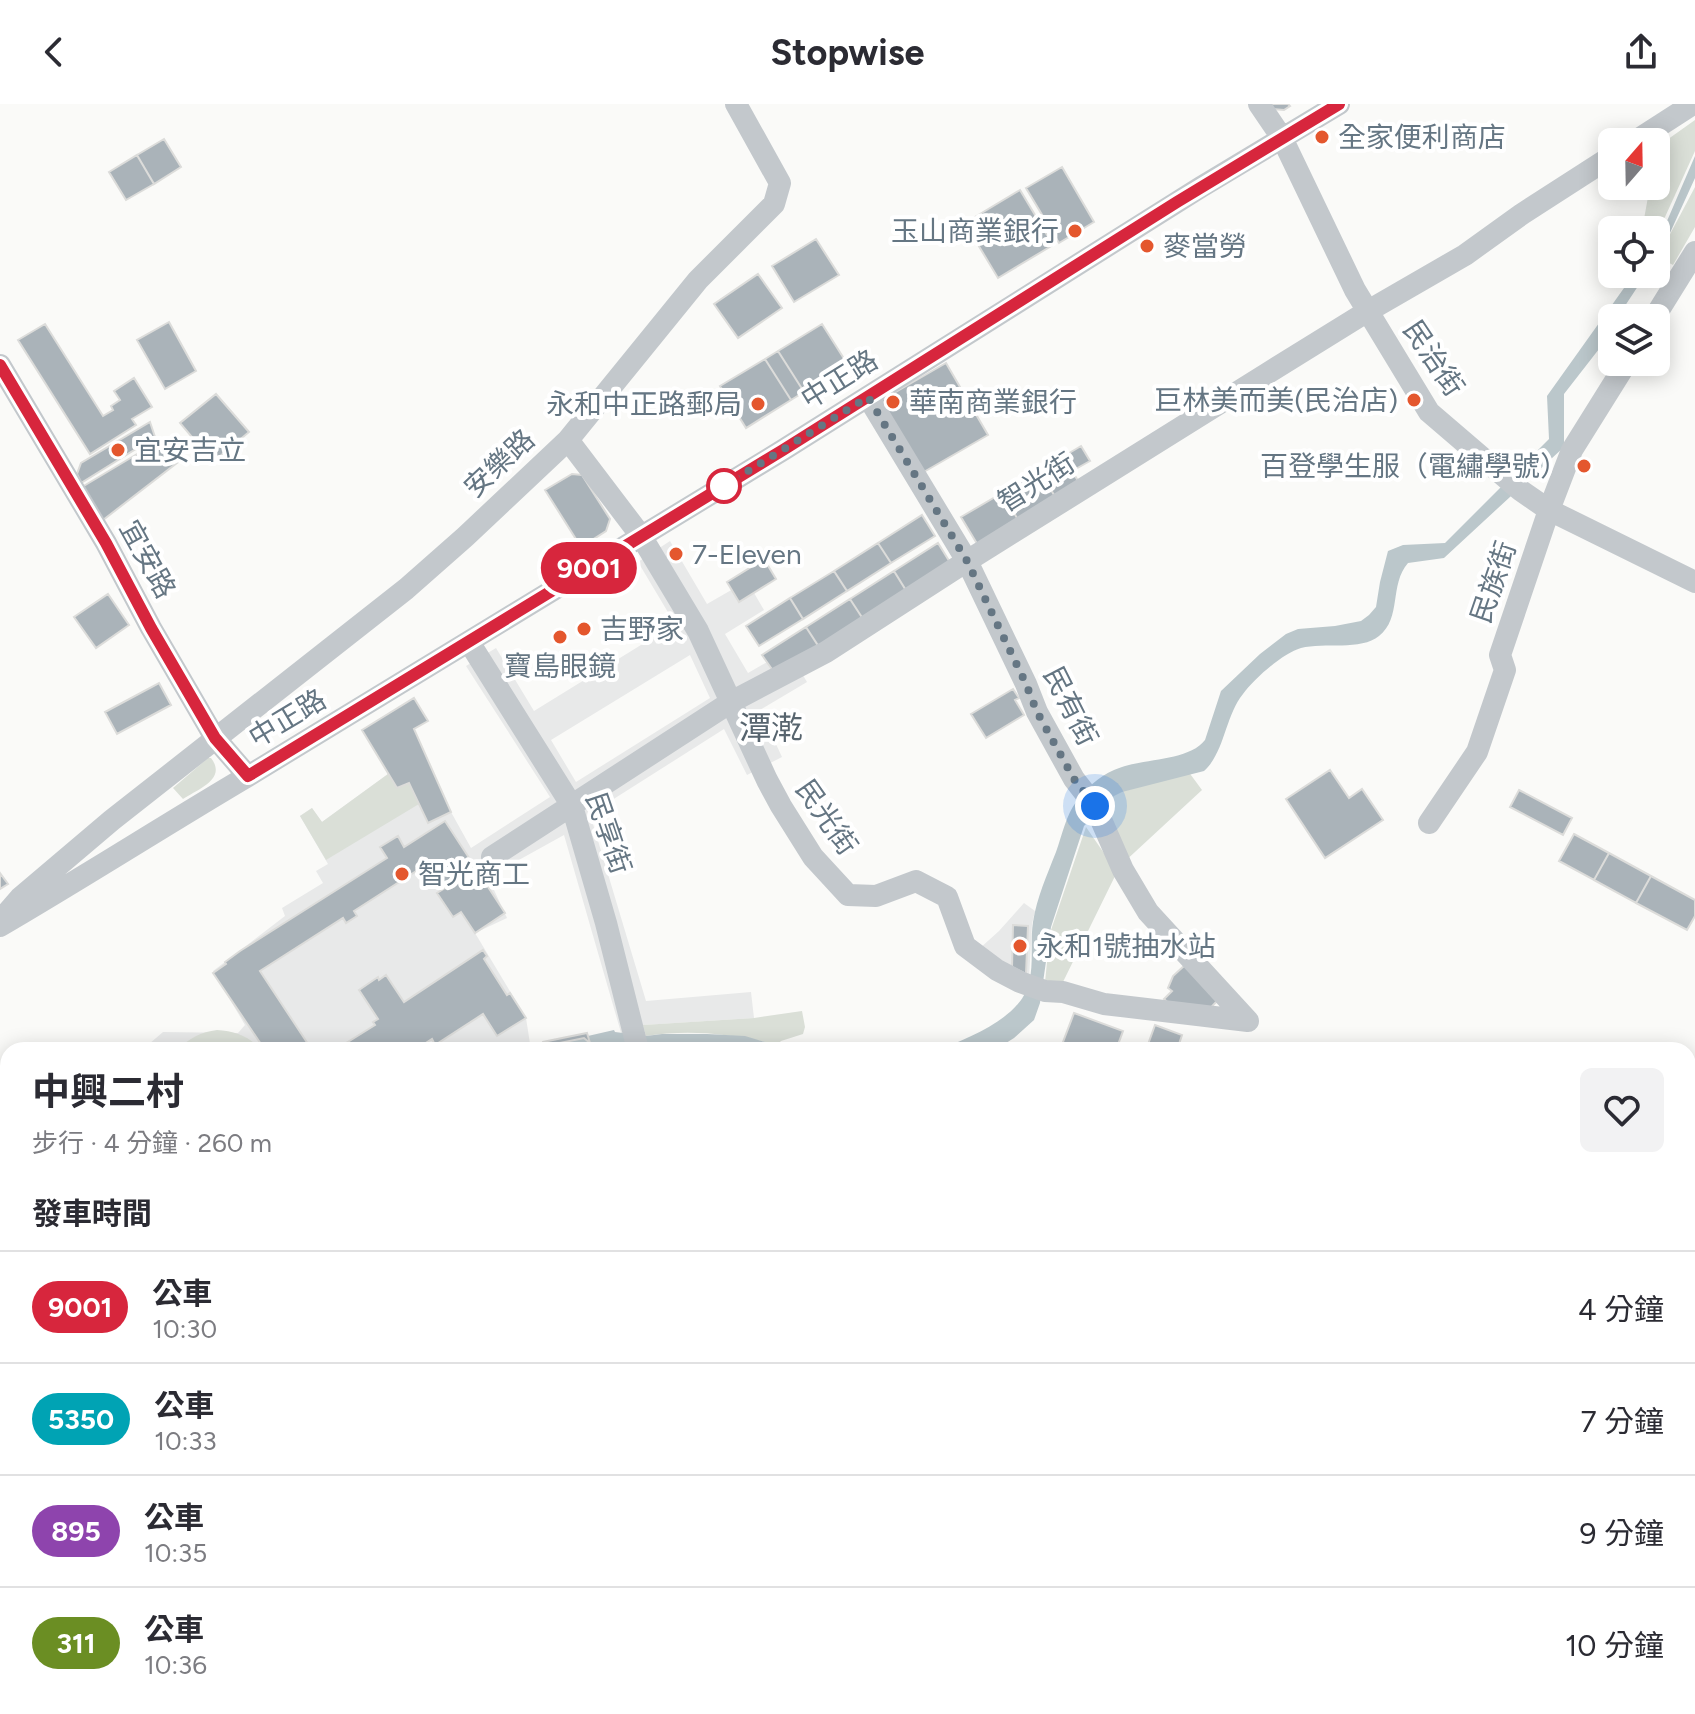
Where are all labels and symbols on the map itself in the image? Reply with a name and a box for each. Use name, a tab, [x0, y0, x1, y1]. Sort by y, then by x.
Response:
place label: 全家便利商店	[1338, 120, 1506, 154]
marker: 全家便利商店	[1313, 128, 1331, 146]
north arrow	[1598, 128, 1670, 200]
place label: 玉山商業銀行	[891, 214, 1059, 248]
marker: 玉山商業銀行	[1066, 222, 1084, 240]
place label: 麥當勞	[1163, 229, 1247, 263]
marker: 麥當勞	[1138, 237, 1156, 255]
street label: 民治街	[1396, 314, 1472, 402]
street label: 中正路	[794, 342, 884, 416]
place label: 巨林美而美(民治店)	[1154, 383, 1398, 417]
place label: 華南商業銀行	[909, 385, 1077, 419]
place label: 永和中正路郵局	[546, 387, 742, 421]
marker: 巨林美而美(民治店)	[1405, 391, 1423, 409]
marker: 華南商業銀行	[884, 393, 902, 411]
marker: 永和中正路郵局	[749, 395, 767, 413]
street label: 安樂路	[457, 422, 541, 504]
place label: 宜安吉立	[134, 433, 246, 467]
marker: 宜安吉立	[109, 441, 127, 459]
street label: 智光街	[991, 445, 1081, 519]
place label: 百登學生服（電繡學號）	[1260, 449, 1568, 483]
marker: 百登學生服（電繡學號）	[1575, 457, 1593, 475]
unlabelled marker	[707, 469, 741, 503]
street label: 宜安路	[113, 514, 183, 604]
place label: 7-Eleven	[692, 537, 802, 571]
street label: 民族街	[1463, 537, 1523, 627]
line badge: 9001	[533, 542, 645, 594]
marker: 7-Eleven	[667, 545, 685, 563]
place label: 吉野家	[600, 612, 684, 646]
marker: 吉野家	[575, 620, 593, 638]
marker: 寶島眼鏡	[551, 628, 569, 646]
place label: 寶島眼鏡	[504, 649, 616, 683]
street label: 民有街	[1037, 661, 1105, 751]
street label: 中正路	[242, 682, 332, 754]
district label: 潭漧	[739, 709, 803, 747]
street label: 民光街	[789, 773, 865, 861]
your location	[1075, 786, 1115, 826]
street label: 民享街	[579, 788, 639, 878]
place label: 智光商工	[418, 857, 530, 891]
marker: 智光商工	[393, 865, 411, 883]
place label: 永和1號抽水站	[1036, 929, 1216, 963]
marker: 永和1號抽水站	[1011, 937, 1029, 955]

